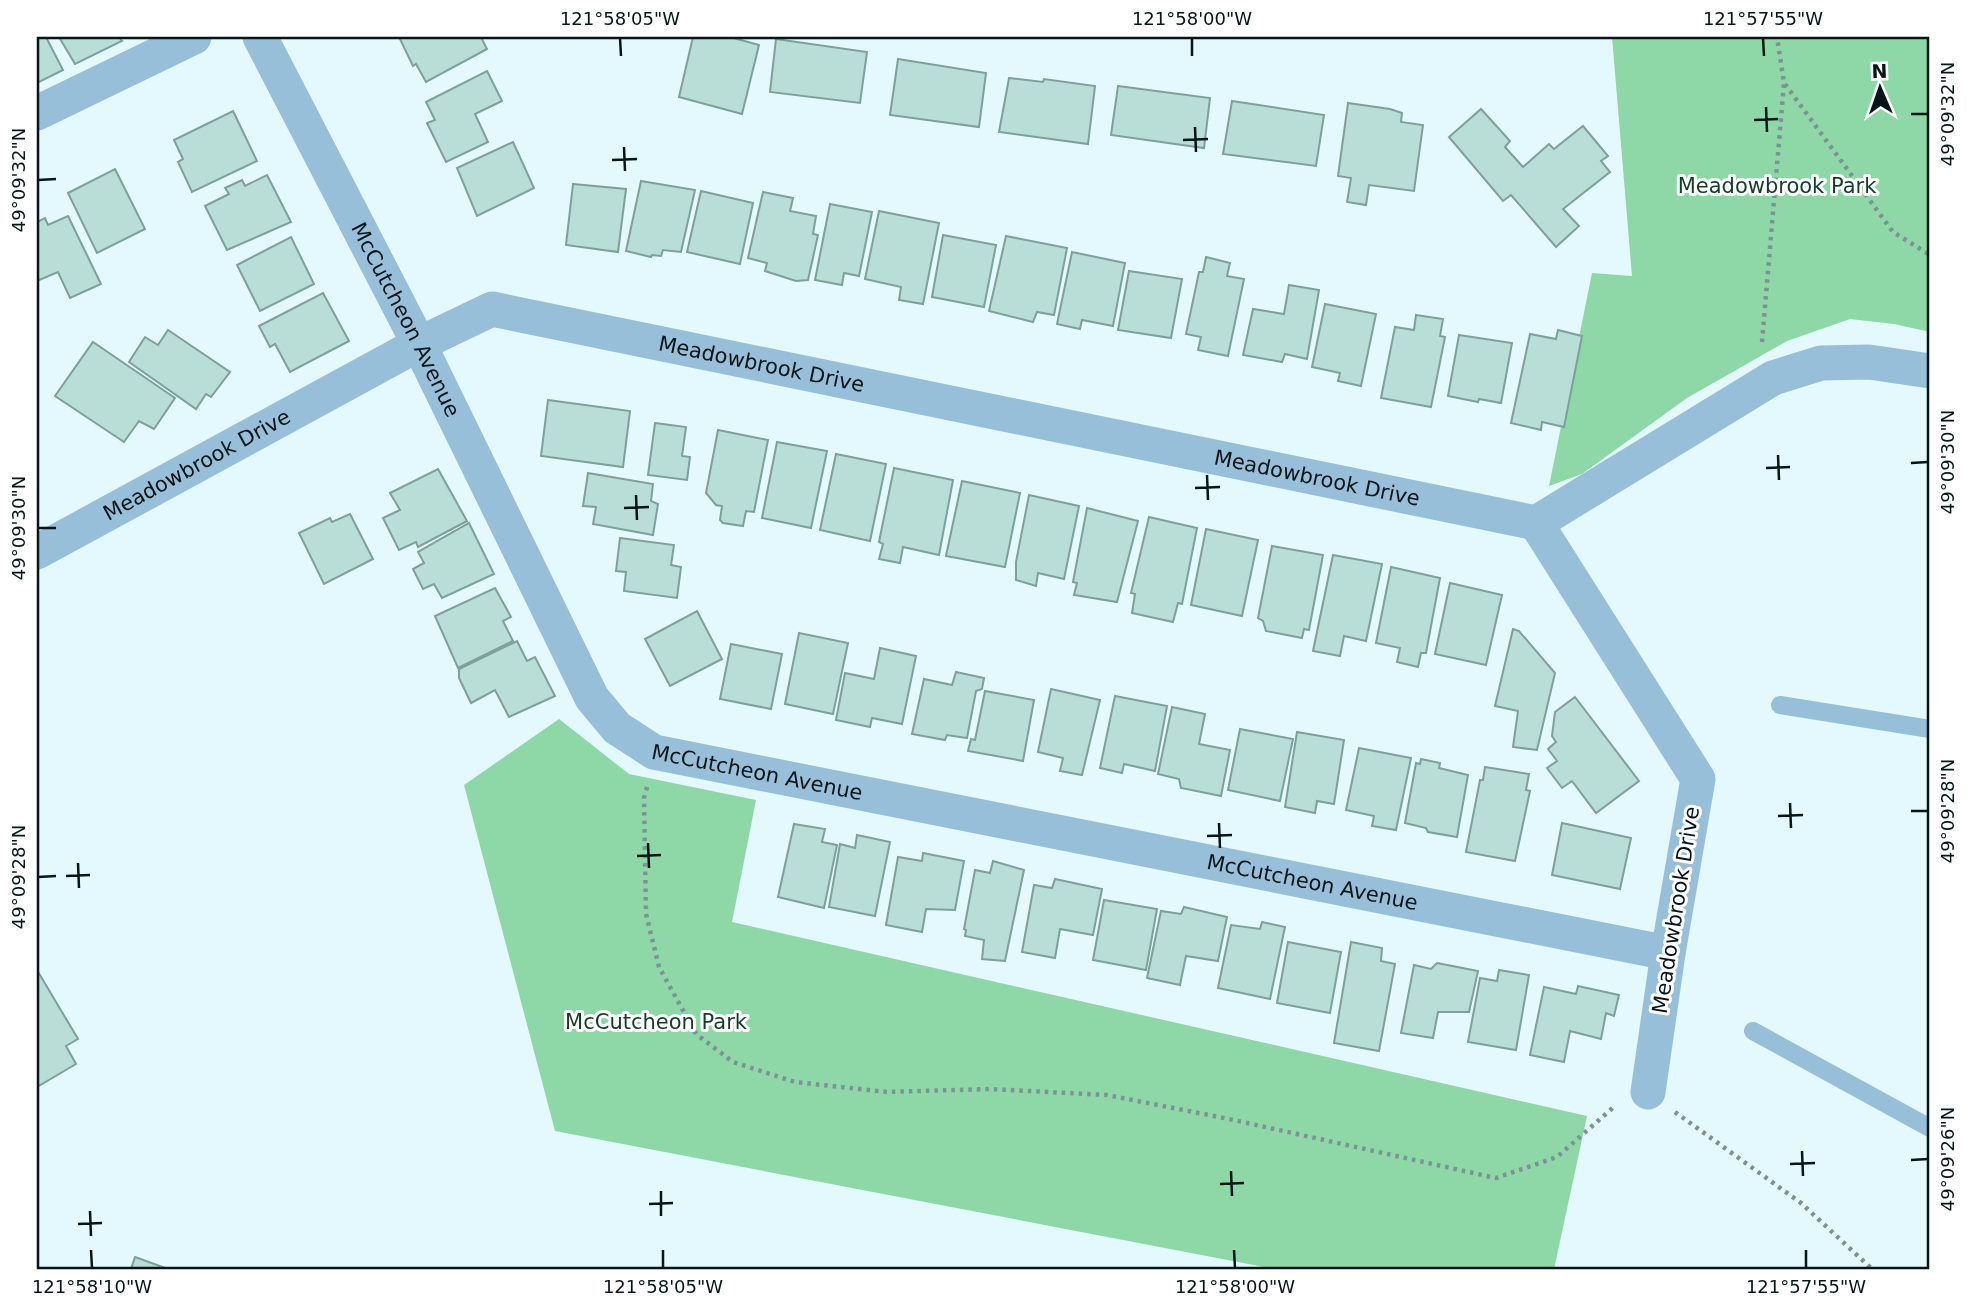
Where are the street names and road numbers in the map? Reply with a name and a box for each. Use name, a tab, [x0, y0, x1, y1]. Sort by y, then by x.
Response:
street label: McCutcheon Avenue	[346, 219, 465, 421]
street label: Meadowbrook Drive	[656, 331, 866, 397]
street label: Meadowbrook Drive	[99, 404, 295, 526]
street label: Meadowbrook Drive	[1212, 445, 1422, 511]
street label: McCutcheon Avenue	[650, 740, 865, 805]
street label: Meadowbrook Drive	[1648, 805, 1704, 1015]
street label: McCutcheon Avenue	[1205, 850, 1420, 915]

